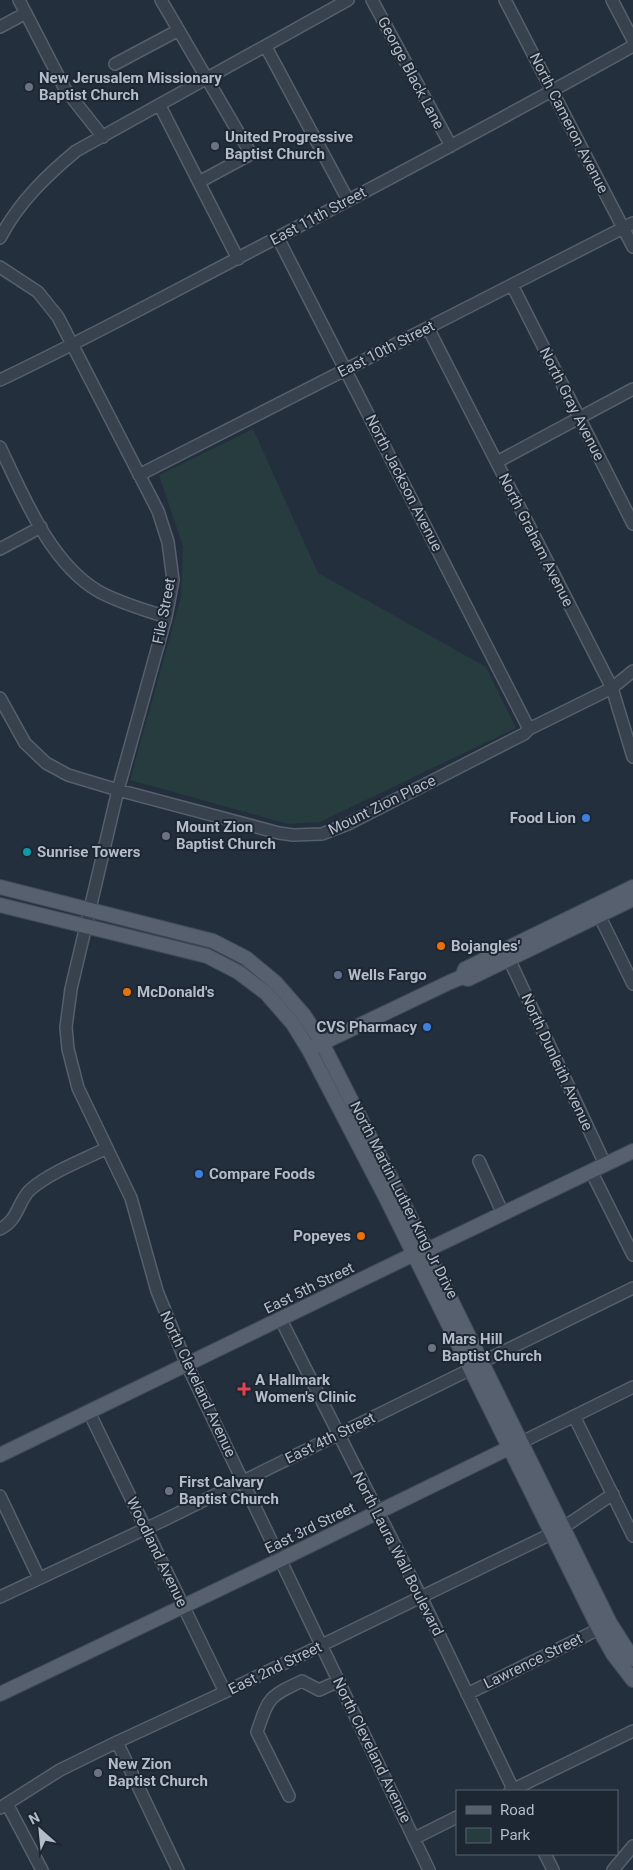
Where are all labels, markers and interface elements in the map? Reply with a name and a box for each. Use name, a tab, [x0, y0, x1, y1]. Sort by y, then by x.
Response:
street label: George Black Lane	[374, 14, 448, 132]
street label: North Cameron Avenue	[526, 50, 612, 196]
place label: New Jerusalem Missionary Baptist Church	[39, 69, 222, 104]
marker: New Jerusalem Missionary Baptist Church	[23, 81, 35, 93]
place label: United Progressive Baptist Church	[225, 128, 353, 163]
marker: United Progressive Baptist Church	[209, 140, 221, 152]
street label: East 11th Street	[267, 183, 369, 249]
street label: East 10th Street	[335, 317, 438, 381]
street label: North Gray Avenue	[536, 344, 608, 464]
street label: North Jackson Avenue	[362, 412, 446, 554]
street label: North Graham Avenue	[495, 470, 577, 610]
street label: File Street	[149, 576, 179, 646]
street label: Mount Zion Place	[325, 771, 439, 839]
place label: Food Lion	[510, 809, 576, 827]
marker: Food Lion	[580, 812, 592, 824]
place label: Mount Zion Baptist Church	[176, 818, 276, 853]
marker: Mount Zion Baptist Church	[160, 830, 172, 842]
place label: Sunrise Towers	[37, 843, 141, 861]
marker: Sunrise Towers	[21, 846, 33, 858]
place label: Bojangles'	[451, 937, 520, 955]
marker: Bojangles'	[435, 940, 447, 952]
place label: Wells Fargo	[348, 966, 427, 984]
marker: Wells Fargo	[332, 969, 344, 981]
place label: McDonald's	[137, 983, 215, 1001]
marker: McDonald's	[121, 986, 133, 998]
street label: North Dunleith Avenue	[517, 991, 597, 1133]
place label: CVS Pharmacy	[316, 1018, 417, 1036]
marker: CVS Pharmacy	[421, 1021, 433, 1033]
street label: North Martin Luther King Jr Drive	[346, 1098, 462, 1302]
place label: Compare Foods	[209, 1165, 315, 1183]
marker: Compare Foods	[193, 1168, 205, 1180]
place label: Popeyes	[293, 1227, 351, 1245]
marker: Popeyes	[355, 1230, 367, 1242]
street label: East 5th Street	[261, 1258, 357, 1318]
street label: North Cleveland Avenue	[156, 1308, 240, 1460]
place label: Mars Hill Baptist Church	[442, 1330, 542, 1365]
marker: Mars Hill Baptist Church	[426, 1342, 438, 1354]
place label: A Hallmark Women's Clinic	[255, 1371, 357, 1406]
marker: A Hallmark Women's Clinic	[237, 1382, 251, 1396]
street label: East 4th Street	[282, 1408, 378, 1468]
street label: North Laura Wall Boulevard	[349, 1469, 447, 1639]
place label: First Calvary Baptist Church	[179, 1473, 279, 1508]
marker: First Calvary Baptist Church	[163, 1485, 175, 1497]
street label: Woodland Avenue	[123, 1494, 191, 1610]
street label: East 3rd Street	[262, 1498, 358, 1558]
street label: Lawrence Street	[481, 1629, 585, 1693]
street label: East 2nd Street	[225, 1638, 325, 1698]
street label: North Cleveland Avenue	[329, 1674, 415, 1826]
place label: New Zion Baptist Church	[108, 1755, 208, 1790]
marker: New Zion Baptist Church	[92, 1767, 104, 1779]
legend	[456, 1790, 618, 1855]
text: Road	[500, 1801, 534, 1819]
north arrow	[15, 1805, 65, 1855]
text: N	[26, 1809, 42, 1828]
text: Park	[500, 1826, 531, 1844]

